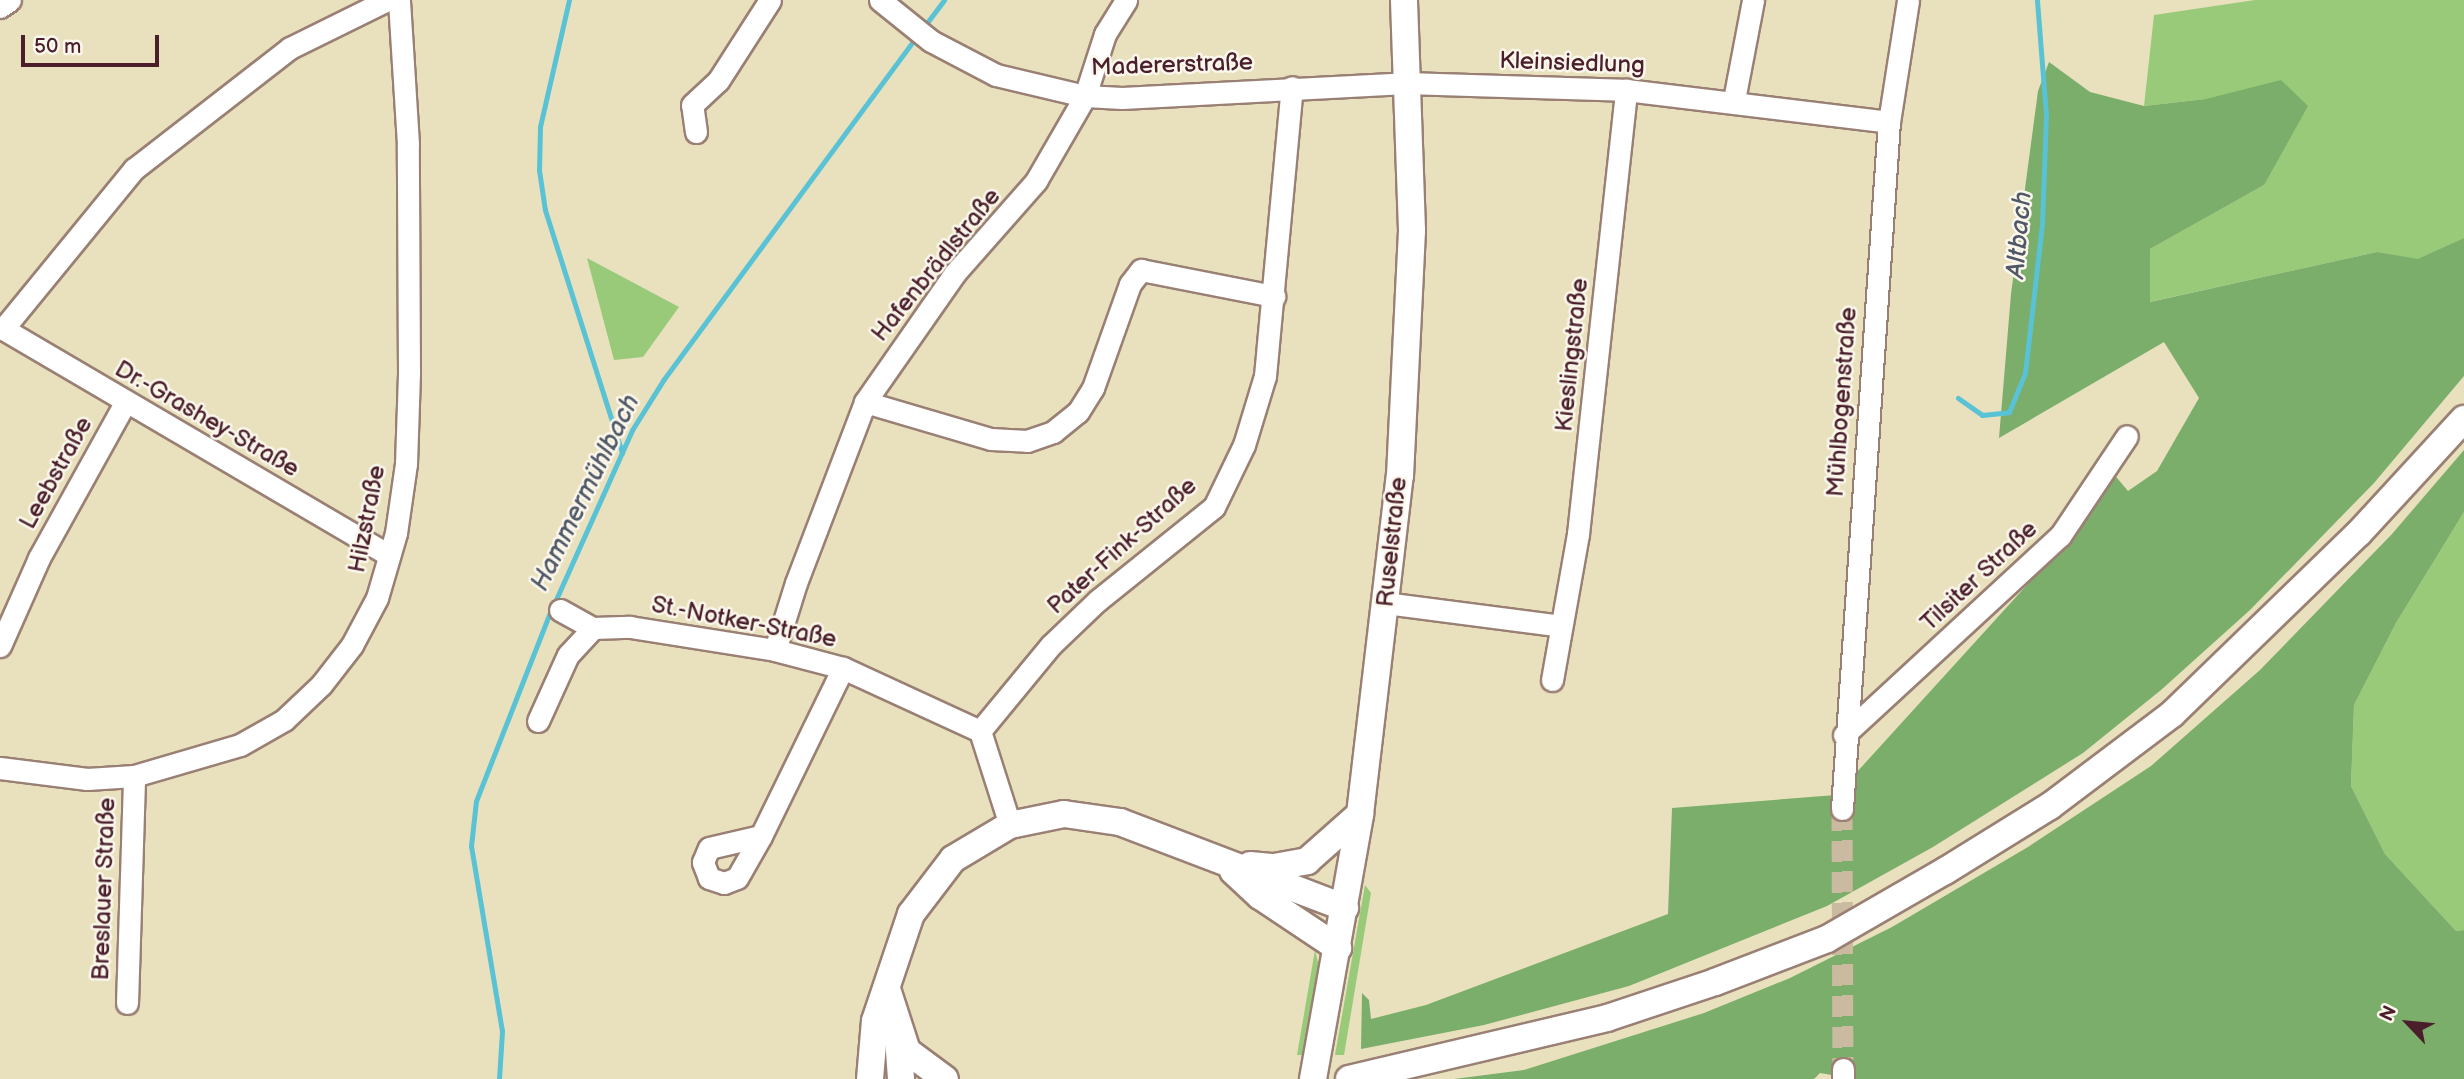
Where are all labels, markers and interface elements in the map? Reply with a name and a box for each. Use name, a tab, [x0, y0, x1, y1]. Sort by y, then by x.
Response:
scale bar	[24, 21, 163, 65]
text: 50 m	[34, 34, 81, 59]
street label: Kleinsiedlung	[1499, 46, 1645, 80]
street label: Madererstraße	[1091, 48, 1253, 82]
street label: Hafenbrädlstraße	[865, 183, 1007, 347]
water label: Altbach	[2001, 190, 2039, 280]
street label: Kieslingstraße	[1550, 277, 1594, 433]
street label: Mühlbogenstraße	[1821, 306, 1863, 498]
street label: Dr.-Grashey-Straße	[110, 355, 304, 483]
water label: Hammermühlbach	[525, 390, 647, 596]
street label: Leebstraße	[13, 412, 99, 534]
street label: Hilzstraße	[343, 463, 391, 575]
street label: Pater-Fink-Straße	[1042, 472, 1202, 620]
street label: Ruselstraße	[1371, 476, 1413, 608]
street label: Tilsiter Straße	[1915, 515, 2043, 637]
street label: St.-Notker-Straße	[649, 590, 839, 654]
street label: Breslauer Straße	[86, 797, 122, 981]
north arrow	[2373, 988, 2443, 1058]
text: N	[2375, 1002, 2402, 1025]

